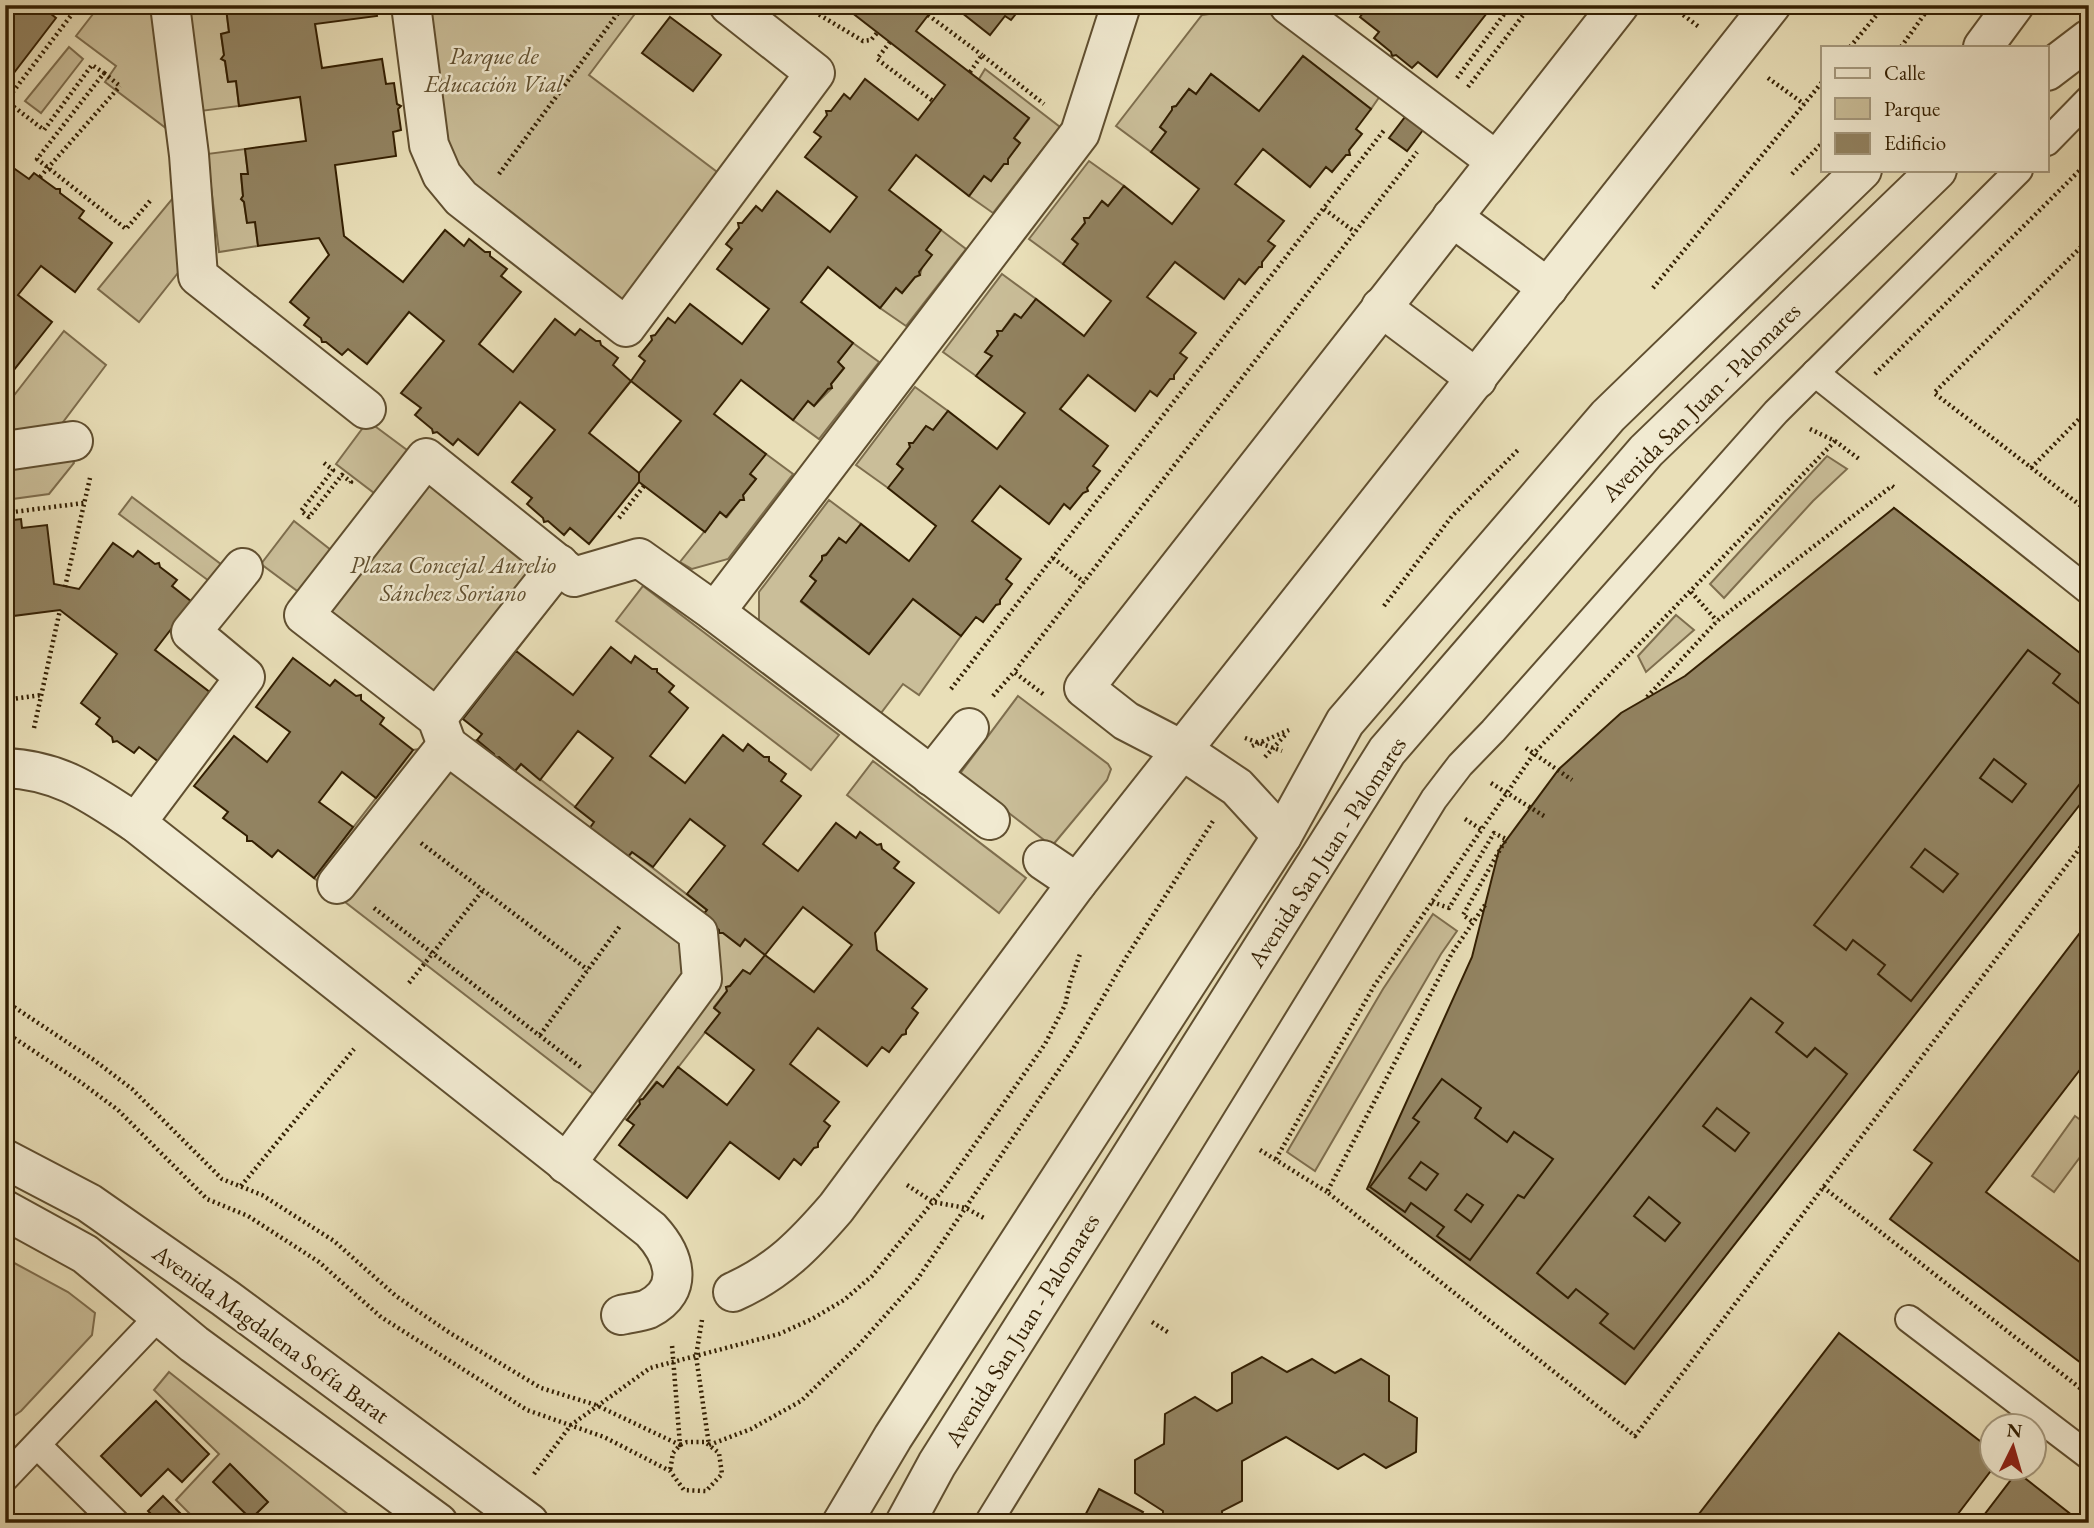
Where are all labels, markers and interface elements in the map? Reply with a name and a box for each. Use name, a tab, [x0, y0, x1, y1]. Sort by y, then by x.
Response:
park label: Parque de Educación Vial	[424, 40, 565, 99]
legend	[1821, 46, 2048, 172]
text: Calle	[1884, 59, 1926, 86]
text: Parque	[1884, 95, 1940, 122]
text: Edificio	[1884, 129, 1946, 156]
street label: Avenida San Juan - Palomares	[1594, 295, 1807, 509]
park label: Plaza Concejal Aurelio Sánchez Soriano	[350, 549, 556, 608]
street label: Avenida San Juan - Palomares	[1240, 730, 1413, 974]
street label: Avenida San Juan - Palomares	[937, 1207, 1106, 1453]
street label: Avenida Magdalena Sofía Barat	[146, 1236, 396, 1430]
north arrow	[1979, 1412, 2048, 1482]
text: N	[2006, 1417, 2024, 1444]

